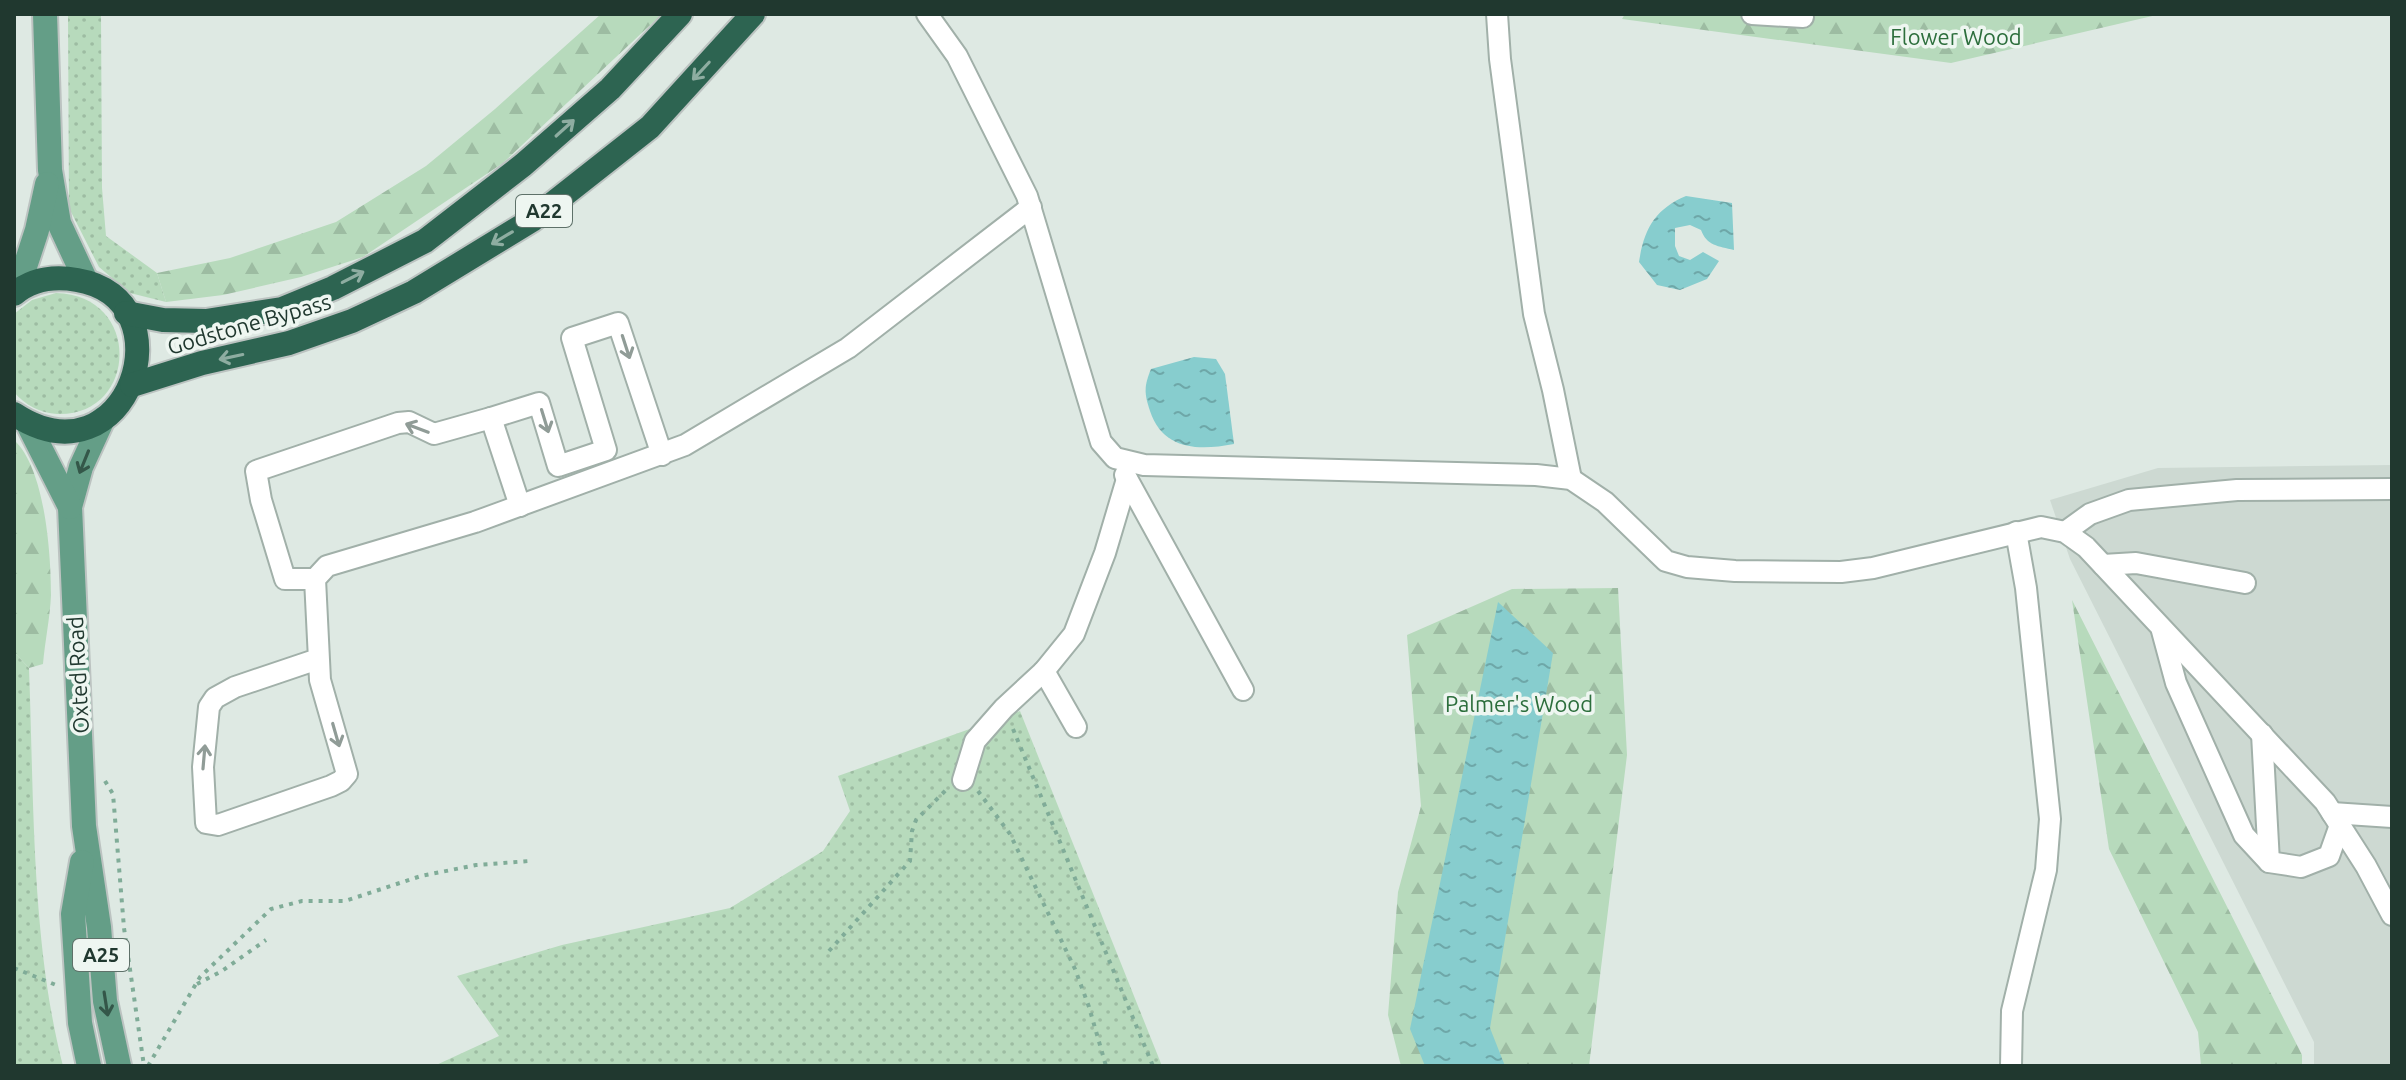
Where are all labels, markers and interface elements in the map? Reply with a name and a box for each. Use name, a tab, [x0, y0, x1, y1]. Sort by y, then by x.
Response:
park label: Flower Wood	[1890, 24, 2022, 49]
one-way arrow	[692, 61, 710, 81]
one-way arrow	[554, 120, 574, 138]
road number: A22	[516, 195, 572, 227]
one-way arrow	[491, 230, 514, 246]
one-way arrow	[341, 269, 365, 285]
street label: Godstone Bypass	[164, 288, 333, 359]
one-way arrow	[620, 334, 635, 359]
one-way arrow	[219, 350, 244, 365]
one-way arrow	[538, 408, 553, 434]
one-way arrow	[405, 420, 430, 434]
one-way arrow	[76, 449, 90, 474]
street label: Oxted Road	[62, 616, 93, 734]
park label: Palmer's Wood	[1445, 691, 1593, 716]
one-way arrow	[329, 721, 344, 747]
one-way arrow	[197, 744, 212, 771]
road number: A25	[73, 939, 129, 971]
one-way arrow	[100, 991, 115, 1016]

